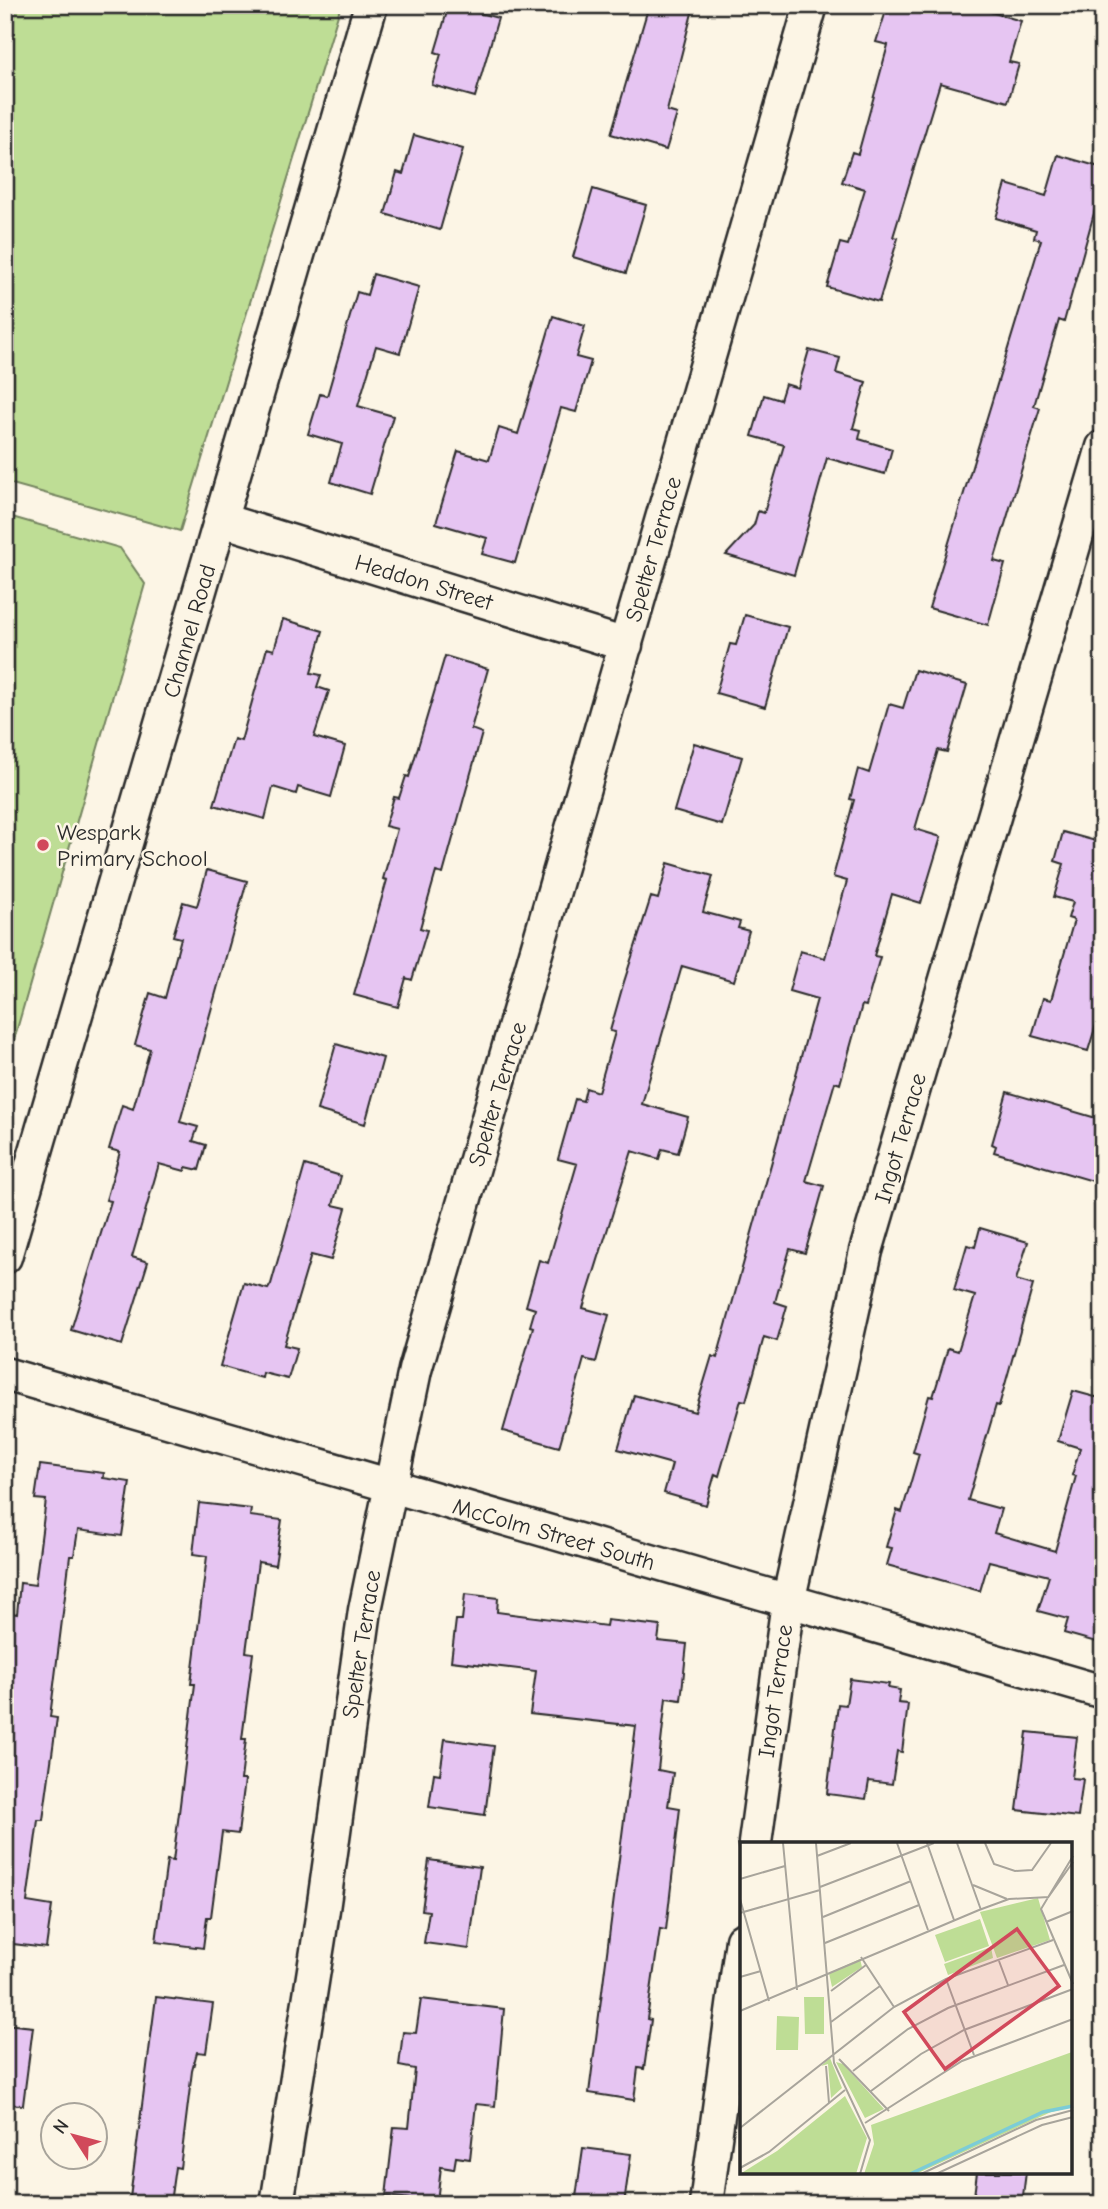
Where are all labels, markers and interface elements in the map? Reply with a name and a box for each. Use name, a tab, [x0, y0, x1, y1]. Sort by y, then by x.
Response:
street label: Spelter Terrace	[620, 473, 687, 625]
street label: Heddon Street	[352, 549, 497, 617]
street label: Channel Road	[158, 561, 221, 701]
place label: Wespark Primary School	[57, 819, 208, 872]
marker: Wespark Primary School	[35, 837, 51, 853]
street label: Spelter Terrace	[463, 1019, 532, 1170]
street label: Ingot Terrace	[869, 1070, 932, 1206]
street label: McColm Street South	[450, 1493, 658, 1576]
street label: Spelter Terrace	[336, 1568, 387, 1720]
street label: Ingot Terrace	[753, 1623, 798, 1759]
inset map	[740, 1842, 1073, 2174]
north arrow	[38, 2100, 108, 2170]
text: N	[49, 2115, 74, 2138]

